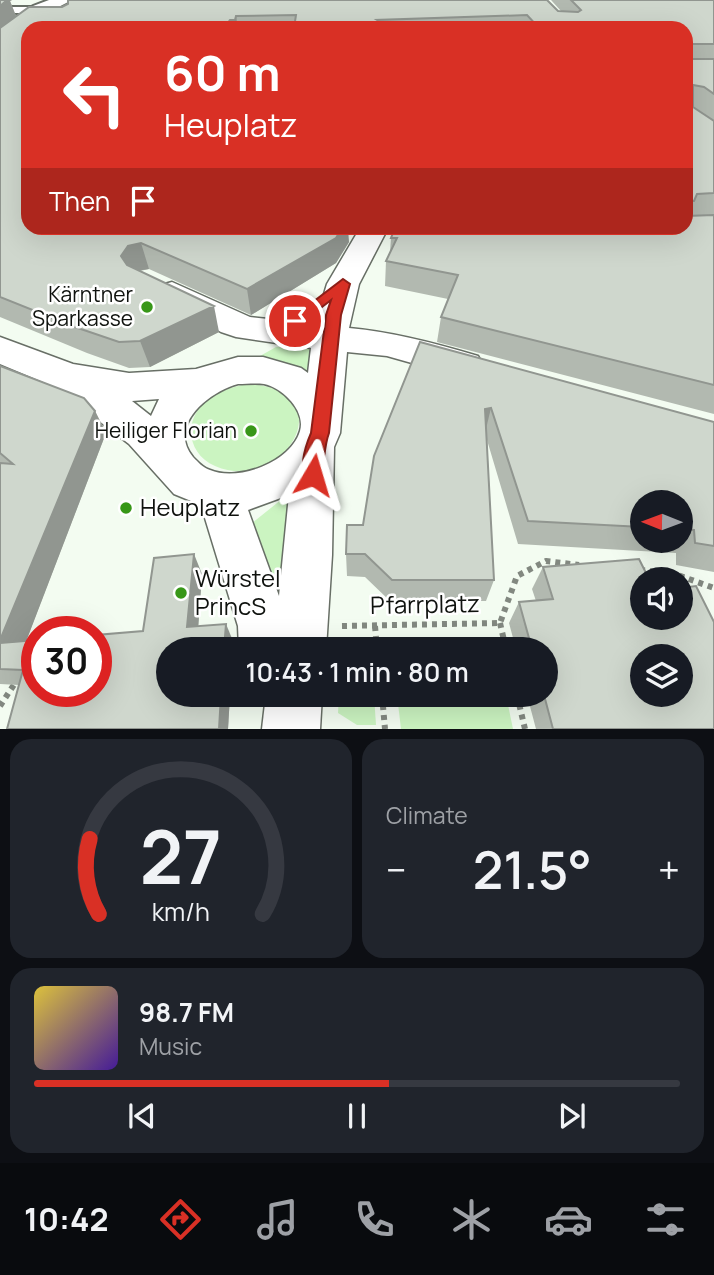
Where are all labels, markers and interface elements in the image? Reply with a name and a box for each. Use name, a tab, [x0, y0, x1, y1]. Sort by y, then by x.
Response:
text: 60 m	[164, 39, 281, 106]
icon: left	[49, 49, 140, 140]
text: Heuplatz	[164, 103, 298, 147]
icon: arrive	[124, 182, 162, 220]
text: Then	[49, 183, 110, 219]
place label: Kärntner Sparkasse	[32, 280, 133, 332]
pin	[265, 291, 325, 351]
marker: Kärntner Sparkasse	[139, 299, 155, 315]
icon: arrive	[276, 302, 314, 340]
place label: Heiliger Florian	[95, 416, 237, 444]
marker: Heiliger Florian	[243, 423, 259, 439]
position arrow	[276, 438, 350, 512]
place label: Heuplatz	[140, 490, 240, 523]
north arrow	[630, 490, 693, 553]
map controls	[630, 490, 693, 707]
marker: Heuplatz	[118, 500, 134, 516]
place label: Würstel PrincS	[195, 561, 281, 622]
button: sound	[630, 567, 693, 630]
marker: Würstel PrincS	[173, 585, 189, 601]
street label: Pfarrplatz	[370, 586, 480, 621]
speed limit sign: 30	[21, 616, 112, 707]
button: layers	[630, 644, 693, 707]
text: 10:43 · 1 min · 80 m	[245, 654, 469, 690]
text: Climate	[386, 799, 468, 831]
text: 27	[140, 807, 222, 907]
text: 21.5°	[473, 834, 592, 905]
text: −	[386, 843, 407, 895]
text: +	[658, 843, 680, 895]
text: km/h	[152, 894, 210, 929]
text: 98.7 FM	[139, 994, 234, 1030]
text: Music	[139, 1030, 202, 1062]
icon: previous	[123, 1097, 161, 1135]
icon: pause	[338, 1097, 376, 1135]
icon: next	[553, 1097, 591, 1135]
icon: directions	[156, 1195, 205, 1244]
icon: music	[253, 1195, 302, 1244]
icon: phone	[350, 1195, 399, 1244]
icon: climate	[447, 1195, 496, 1244]
icon: car	[544, 1195, 593, 1244]
icon: filters	[641, 1195, 690, 1244]
text: 10:42	[24, 1197, 109, 1241]

